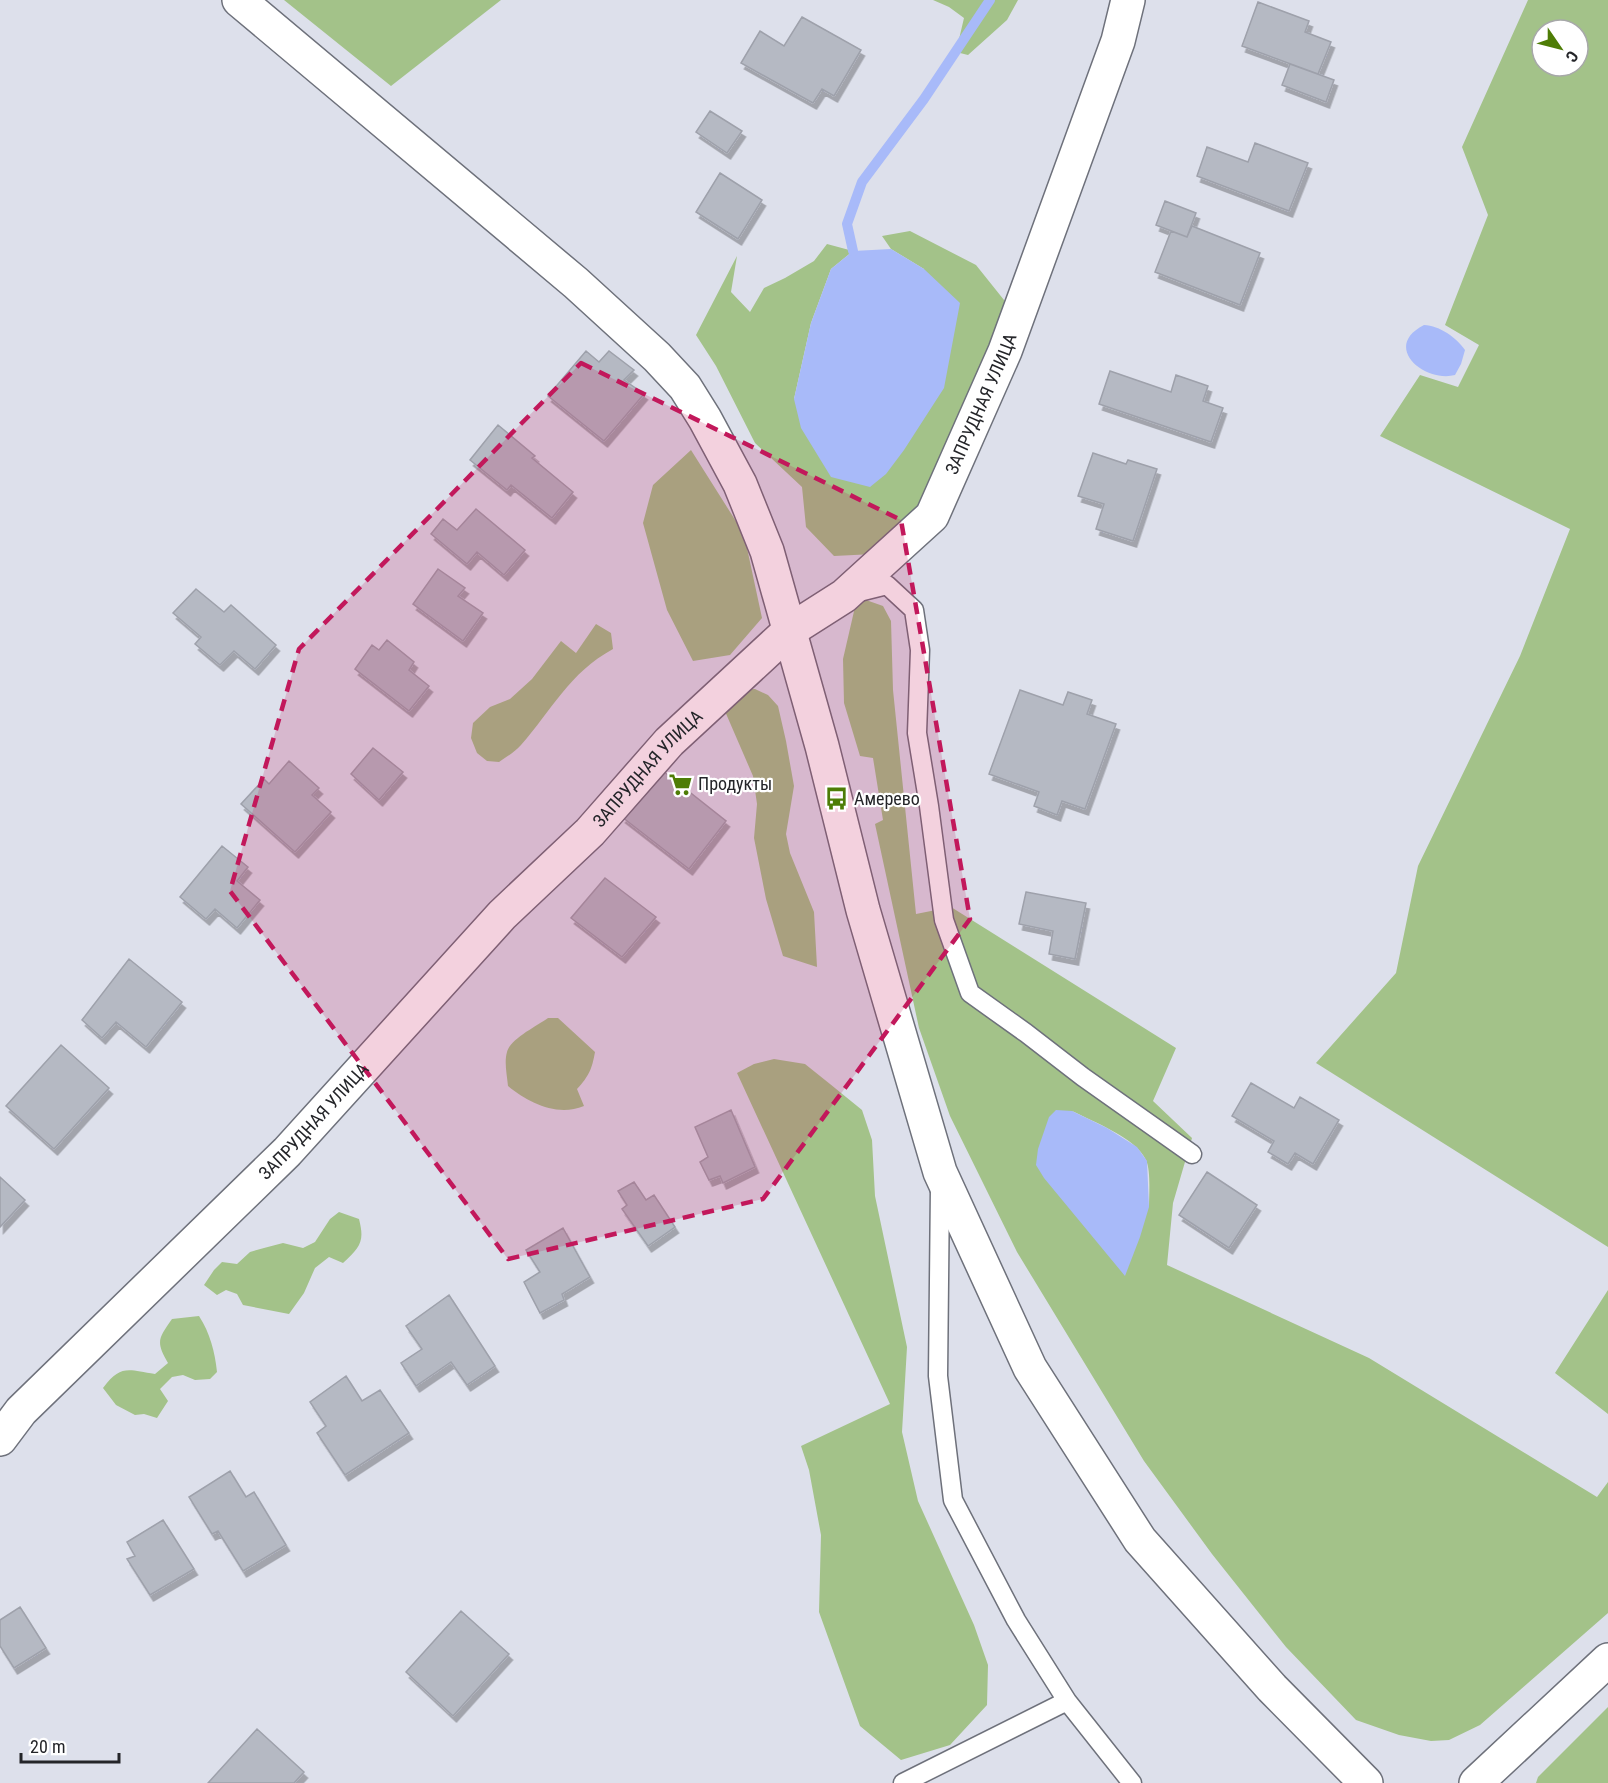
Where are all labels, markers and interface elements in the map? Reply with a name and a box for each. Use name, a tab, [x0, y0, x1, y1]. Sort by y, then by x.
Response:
north arrow	[1530, 18, 1590, 78]
text: С	[1561, 47, 1582, 66]
street label: ЗАПРУДНАЯ УЛИЦА	[941, 330, 1021, 477]
street label: ЗАПРУДНАЯ УЛИЦА	[588, 705, 707, 831]
supermarket icon: Продукты	[667, 771, 693, 797]
place label: Продукты	[698, 773, 772, 794]
bus stop icon: Амерево	[823, 786, 849, 812]
place label: Амерево	[854, 788, 920, 809]
street label: ЗАПРУДНАЯ УЛИЦА	[254, 1058, 373, 1184]
scale bar	[21, 1726, 118, 1764]
text: 20 m	[30, 1736, 65, 1757]

